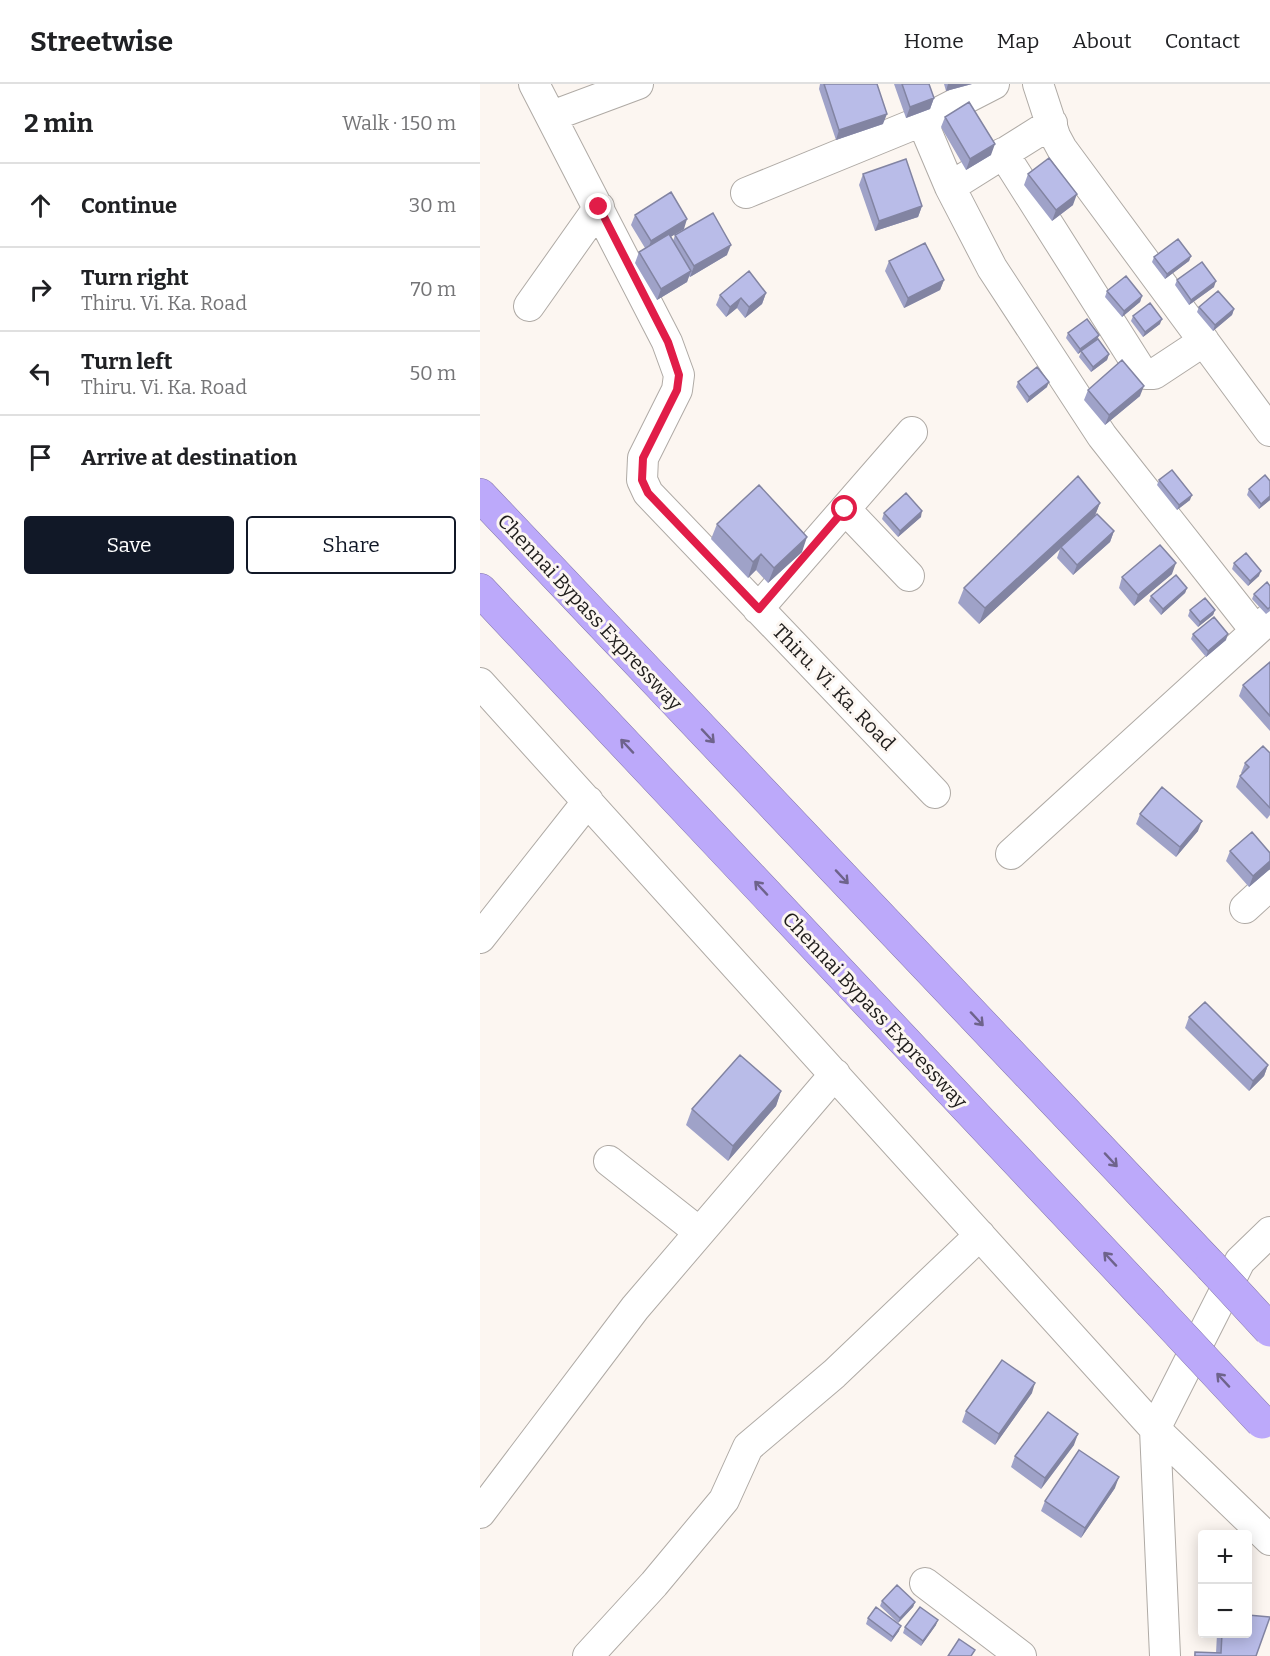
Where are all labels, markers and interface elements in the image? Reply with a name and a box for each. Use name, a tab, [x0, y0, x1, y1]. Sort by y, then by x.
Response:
text: Streetwise	[30, 25, 173, 58]
text: Home	[904, 28, 964, 54]
text: Map	[997, 28, 1039, 54]
text: About	[1072, 28, 1132, 54]
text: Contact	[1165, 28, 1240, 54]
text: 2 min	[24, 108, 93, 139]
text: Walk · 150 m	[342, 111, 456, 135]
icon: ahead	[24, 189, 57, 222]
text: Continue	[81, 192, 177, 219]
text: 30 m	[409, 193, 456, 217]
route end	[585, 193, 611, 219]
text: Turn right	[81, 264, 189, 291]
icon: right	[24, 273, 57, 306]
text: 70 m	[410, 277, 456, 301]
text: Thiru. Vi. Ka. Road	[81, 291, 247, 315]
text: Turn left	[81, 348, 173, 375]
icon: left	[24, 357, 57, 390]
text: 50 m	[409, 361, 456, 385]
text: Thiru. Vi. Ka. Road	[81, 375, 247, 399]
icon: arrive	[24, 441, 57, 474]
text: Arrive at destination	[81, 444, 297, 471]
route start	[831, 495, 857, 521]
street label: Chennai Bypass Expressway	[493, 509, 688, 716]
button: Save	[24, 516, 234, 574]
button: Share	[246, 516, 456, 574]
street label: Thiru. Vi. Ka. Road	[768, 619, 900, 755]
one-way arrow	[701, 728, 715, 743]
one-way arrow	[620, 739, 634, 754]
one-way arrow	[835, 870, 850, 885]
one-way arrow	[754, 881, 768, 896]
street label: Chennai Bypass Expressway	[778, 907, 973, 1114]
one-way arrow	[969, 1011, 984, 1026]
one-way arrow	[1104, 1153, 1118, 1168]
one-way arrow	[1103, 1252, 1117, 1267]
one-way arrow	[1215, 1372, 1230, 1387]
map controls	[1198, 1530, 1252, 1638]
button: +	[1198, 1530, 1252, 1584]
button: −	[1198, 1584, 1252, 1638]

